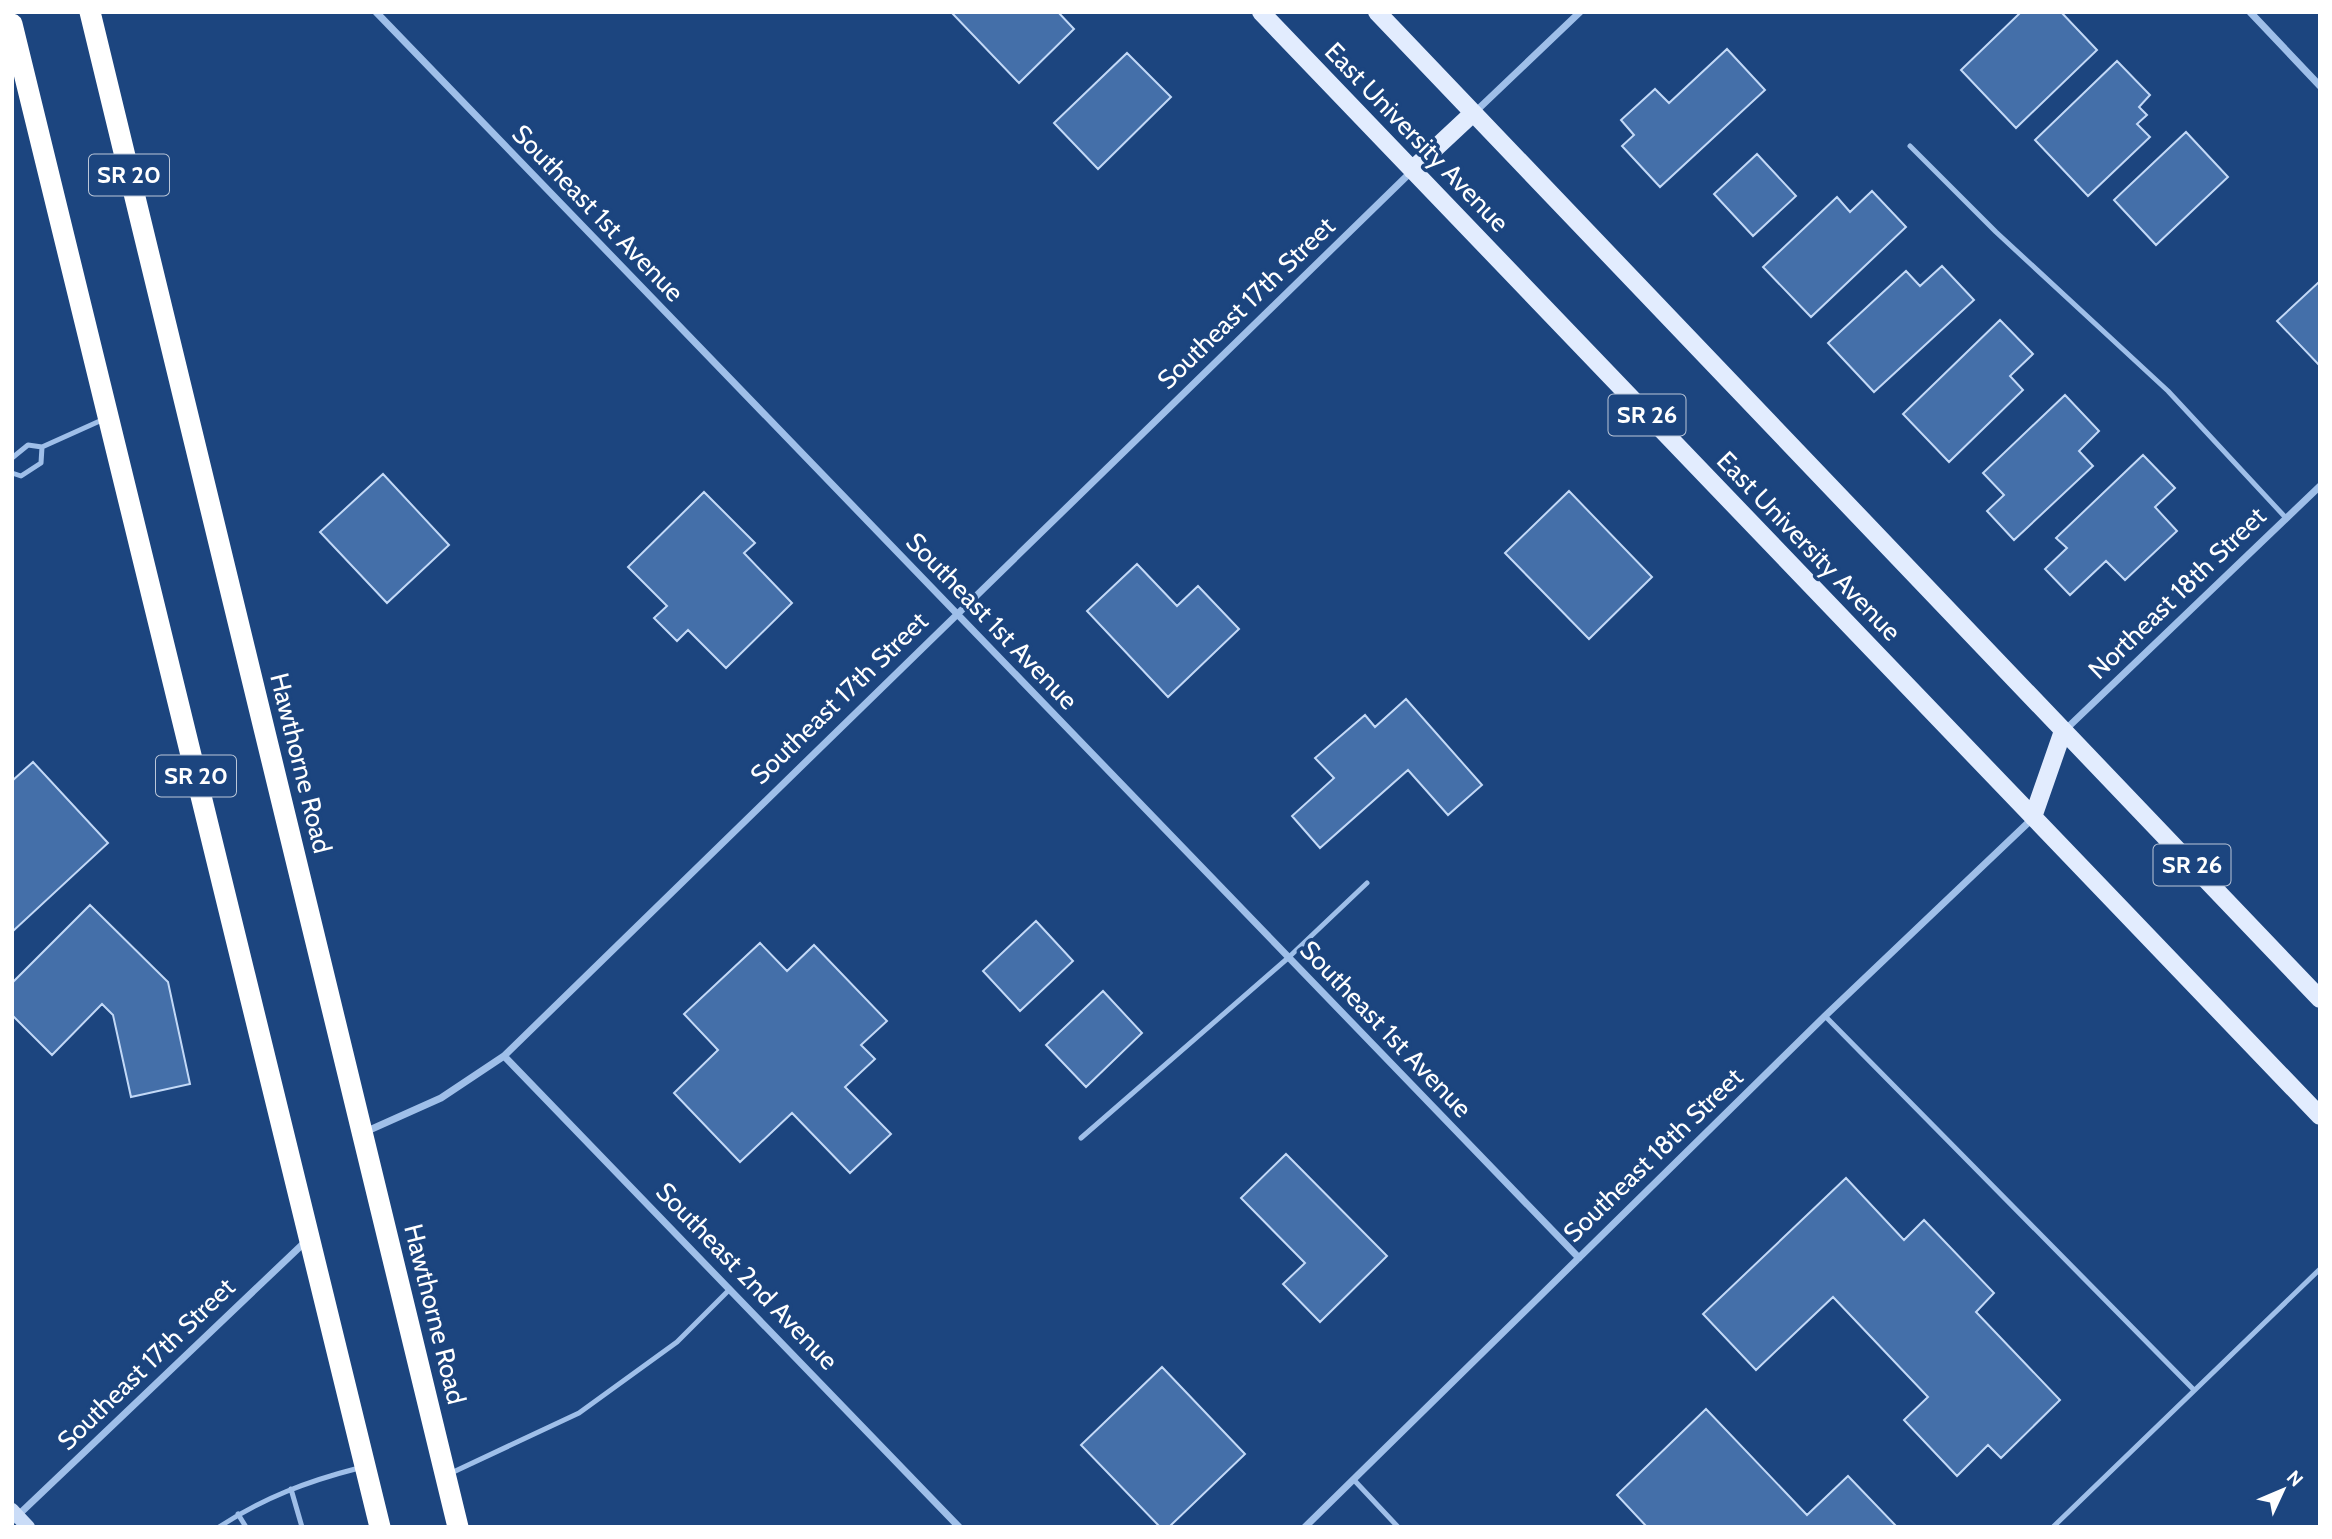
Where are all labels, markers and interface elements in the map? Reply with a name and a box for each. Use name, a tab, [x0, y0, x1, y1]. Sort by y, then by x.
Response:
street label: East University Avenue	[1318, 36, 1516, 238]
street label: Southeast 1st Avenue	[505, 118, 691, 308]
road number: SR 20	[89, 154, 169, 196]
street label: Southeast 17th Street	[1151, 210, 1342, 396]
road number: SR 26	[1608, 394, 1686, 436]
street label: East University Avenue	[1710, 445, 1908, 647]
street label: Northeast 18th Street	[2082, 500, 2273, 686]
street label: Southeast 1st Avenue	[899, 526, 1085, 716]
street label: Southeast 17th Street	[744, 605, 935, 791]
street label: Hawthorne Road	[263, 670, 339, 856]
road number: SR 20	[156, 756, 236, 796]
road number: SR 26	[2154, 844, 2230, 886]
street label: Southeast 1st Avenue	[1293, 934, 1479, 1124]
street label: Southeast 18th Street	[1557, 1061, 1749, 1249]
street label: Southeast 2nd Avenue	[649, 1176, 845, 1376]
street label: Hawthorne Road	[397, 1221, 473, 1407]
street label: Southeast 17th Street	[51, 1271, 242, 1457]
north arrow	[2248, 1455, 2318, 1525]
text: N	[2282, 1466, 2308, 1491]

